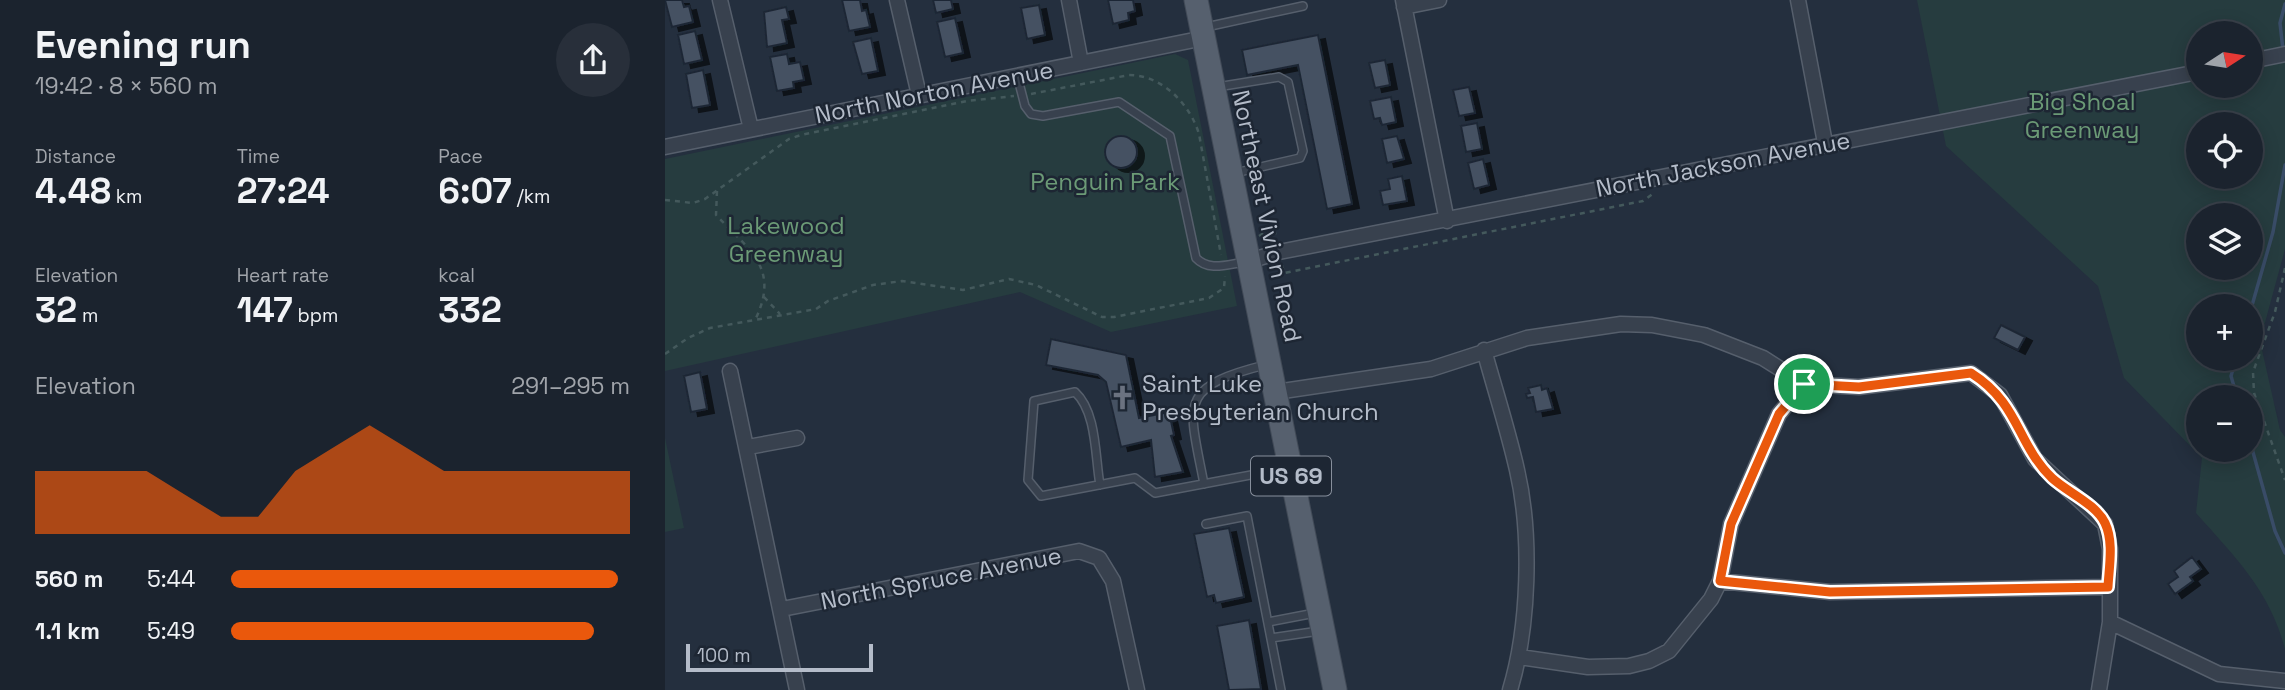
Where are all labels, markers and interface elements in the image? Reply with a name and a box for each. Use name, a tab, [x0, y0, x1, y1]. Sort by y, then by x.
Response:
text: Evening run	[35, 21, 251, 69]
north arrow	[2186, 21, 2263, 98]
map controls	[2186, 21, 2263, 462]
button: share	[556, 23, 630, 97]
street label: North Norton Avenue	[812, 54, 1056, 130]
text: 19:42 · 8 × 560 m	[35, 71, 218, 101]
park label: Big Shoal Greenway	[2025, 86, 2139, 145]
street label: Northeast Vivion Road	[1225, 87, 1309, 345]
button: locate	[2186, 112, 2263, 189]
street label: North Jackson Avenue	[1593, 124, 1853, 204]
text: Distance	[35, 144, 116, 169]
text: Time	[237, 144, 280, 169]
text: Pace	[438, 144, 483, 169]
park label: Penguin Park	[1030, 166, 1180, 197]
text: 4.48	[35, 169, 111, 213]
text: 27:24	[237, 169, 329, 213]
text: 6:07	[438, 169, 512, 213]
text: km	[111, 184, 142, 209]
text: /km	[512, 184, 550, 209]
button: layers	[2186, 203, 2263, 280]
park label: Lakewood Greenway	[727, 210, 845, 269]
text: Elevation	[35, 263, 118, 288]
text: Heart rate	[237, 263, 329, 288]
text: kcal	[438, 263, 475, 288]
text: 32	[35, 288, 77, 332]
text: 147	[237, 288, 293, 332]
text: 332	[438, 288, 502, 332]
button: +	[2186, 294, 2263, 371]
text: m	[77, 303, 98, 328]
text: bpm	[293, 303, 338, 328]
pin	[1774, 354, 1834, 414]
icon: arrive	[1785, 365, 1823, 403]
place label: Saint Luke Presbyterian Church	[1142, 368, 1379, 427]
text: Elevation	[35, 371, 136, 401]
text: 291–295 m	[511, 371, 630, 401]
church icon: Saint Luke Presbyterian Church	[1108, 383, 1136, 411]
button: −	[2186, 385, 2263, 462]
road number: US 69	[1251, 456, 1331, 496]
street label: North Spruce Avenue	[818, 539, 1064, 617]
text: 560 m	[35, 564, 103, 594]
text: 5:44	[147, 564, 195, 594]
text: 1.1 km	[35, 616, 100, 646]
text: 5:49	[147, 616, 195, 646]
scale bar	[686, 641, 873, 673]
text: 100 m	[697, 643, 751, 668]

